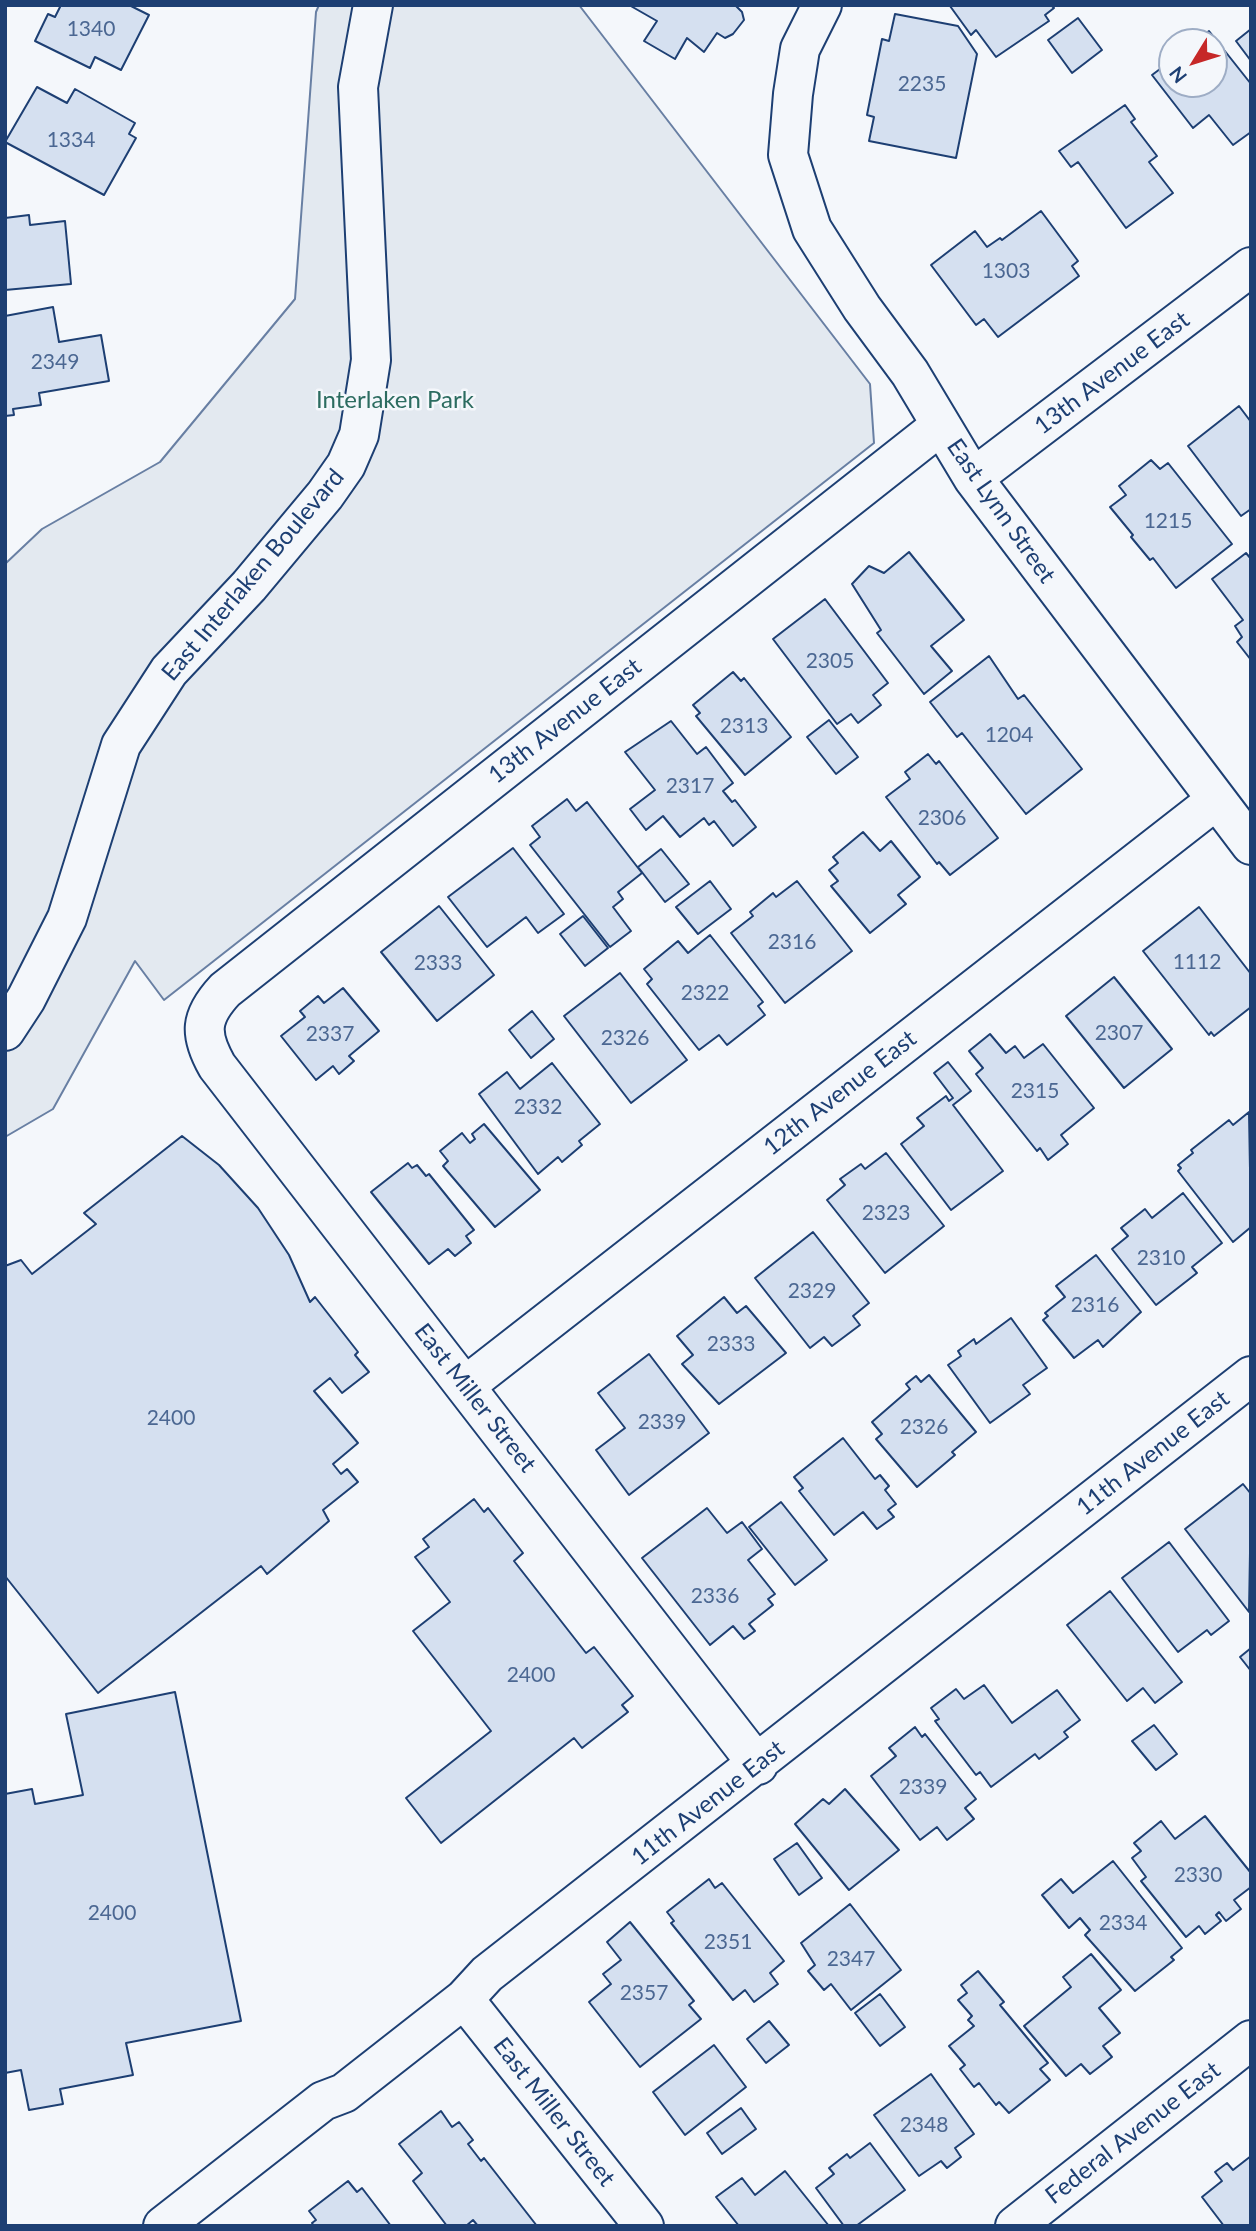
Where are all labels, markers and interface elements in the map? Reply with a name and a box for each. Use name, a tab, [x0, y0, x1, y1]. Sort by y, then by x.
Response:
house number: 1340	[67, 16, 115, 42]
north arrow	[1158, 28, 1228, 98]
text: N	[1164, 62, 1191, 88]
house number: 2235	[898, 71, 946, 97]
house number: 1334	[47, 127, 95, 153]
house number: 1303	[982, 258, 1030, 284]
street label: 13th Avenue East	[1029, 305, 1195, 441]
house number: 2349	[31, 349, 79, 375]
park label: Interlaken Park	[316, 386, 474, 414]
street label: East Lynn Street	[941, 433, 1061, 589]
street label: East Interlaken Boulevard	[156, 463, 350, 687]
house number: 1215	[1144, 508, 1192, 534]
house number: 2305	[806, 648, 854, 674]
street label: 13th Avenue East	[483, 652, 647, 790]
house number: 2313	[720, 713, 768, 739]
house number: 1204	[985, 722, 1033, 748]
house number: 2317	[666, 773, 714, 799]
house number: 2306	[918, 805, 966, 831]
house number: 2316	[768, 929, 816, 955]
house number: 1112	[1173, 949, 1221, 975]
house number: 2333	[414, 950, 462, 976]
house number: 2322	[681, 980, 729, 1006]
house number: 2307	[1095, 1020, 1143, 1046]
house number: 2337	[306, 1021, 354, 1047]
street label: 12th Avenue East	[758, 1024, 922, 1162]
house number: 2326	[601, 1025, 649, 1051]
house number: 2315	[1011, 1078, 1059, 1104]
house number: 2332	[514, 1094, 562, 1120]
house number: 2323	[862, 1200, 910, 1226]
house number: 2310	[1137, 1245, 1185, 1271]
house number: 2329	[788, 1278, 836, 1304]
house number: 2316	[1071, 1292, 1119, 1318]
street label: East Miller Street	[408, 1318, 542, 1478]
house number: 2333	[707, 1331, 755, 1357]
street label: 11th Avenue East	[1071, 1384, 1235, 1522]
house number: 2400	[147, 1405, 195, 1431]
house number: 2339	[638, 1409, 686, 1435]
house number: 2326	[900, 1414, 948, 1440]
house number: 2336	[691, 1583, 739, 1609]
house number: 2400	[507, 1662, 555, 1688]
street label: 11th Avenue East	[626, 1734, 790, 1872]
house number: 2339	[899, 1774, 947, 1800]
house number: 2330	[1174, 1862, 1222, 1888]
house number: 2400	[88, 1900, 136, 1926]
house number: 2334	[1099, 1910, 1147, 1936]
house number: 2351	[704, 1929, 752, 1955]
house number: 2347	[827, 1946, 875, 1972]
house number: 2357	[620, 1980, 668, 2006]
street label: East Miller Street	[487, 2032, 621, 2192]
street label: Federal Avenue East	[1040, 2056, 1226, 2210]
house number: 2348	[900, 2112, 948, 2138]

